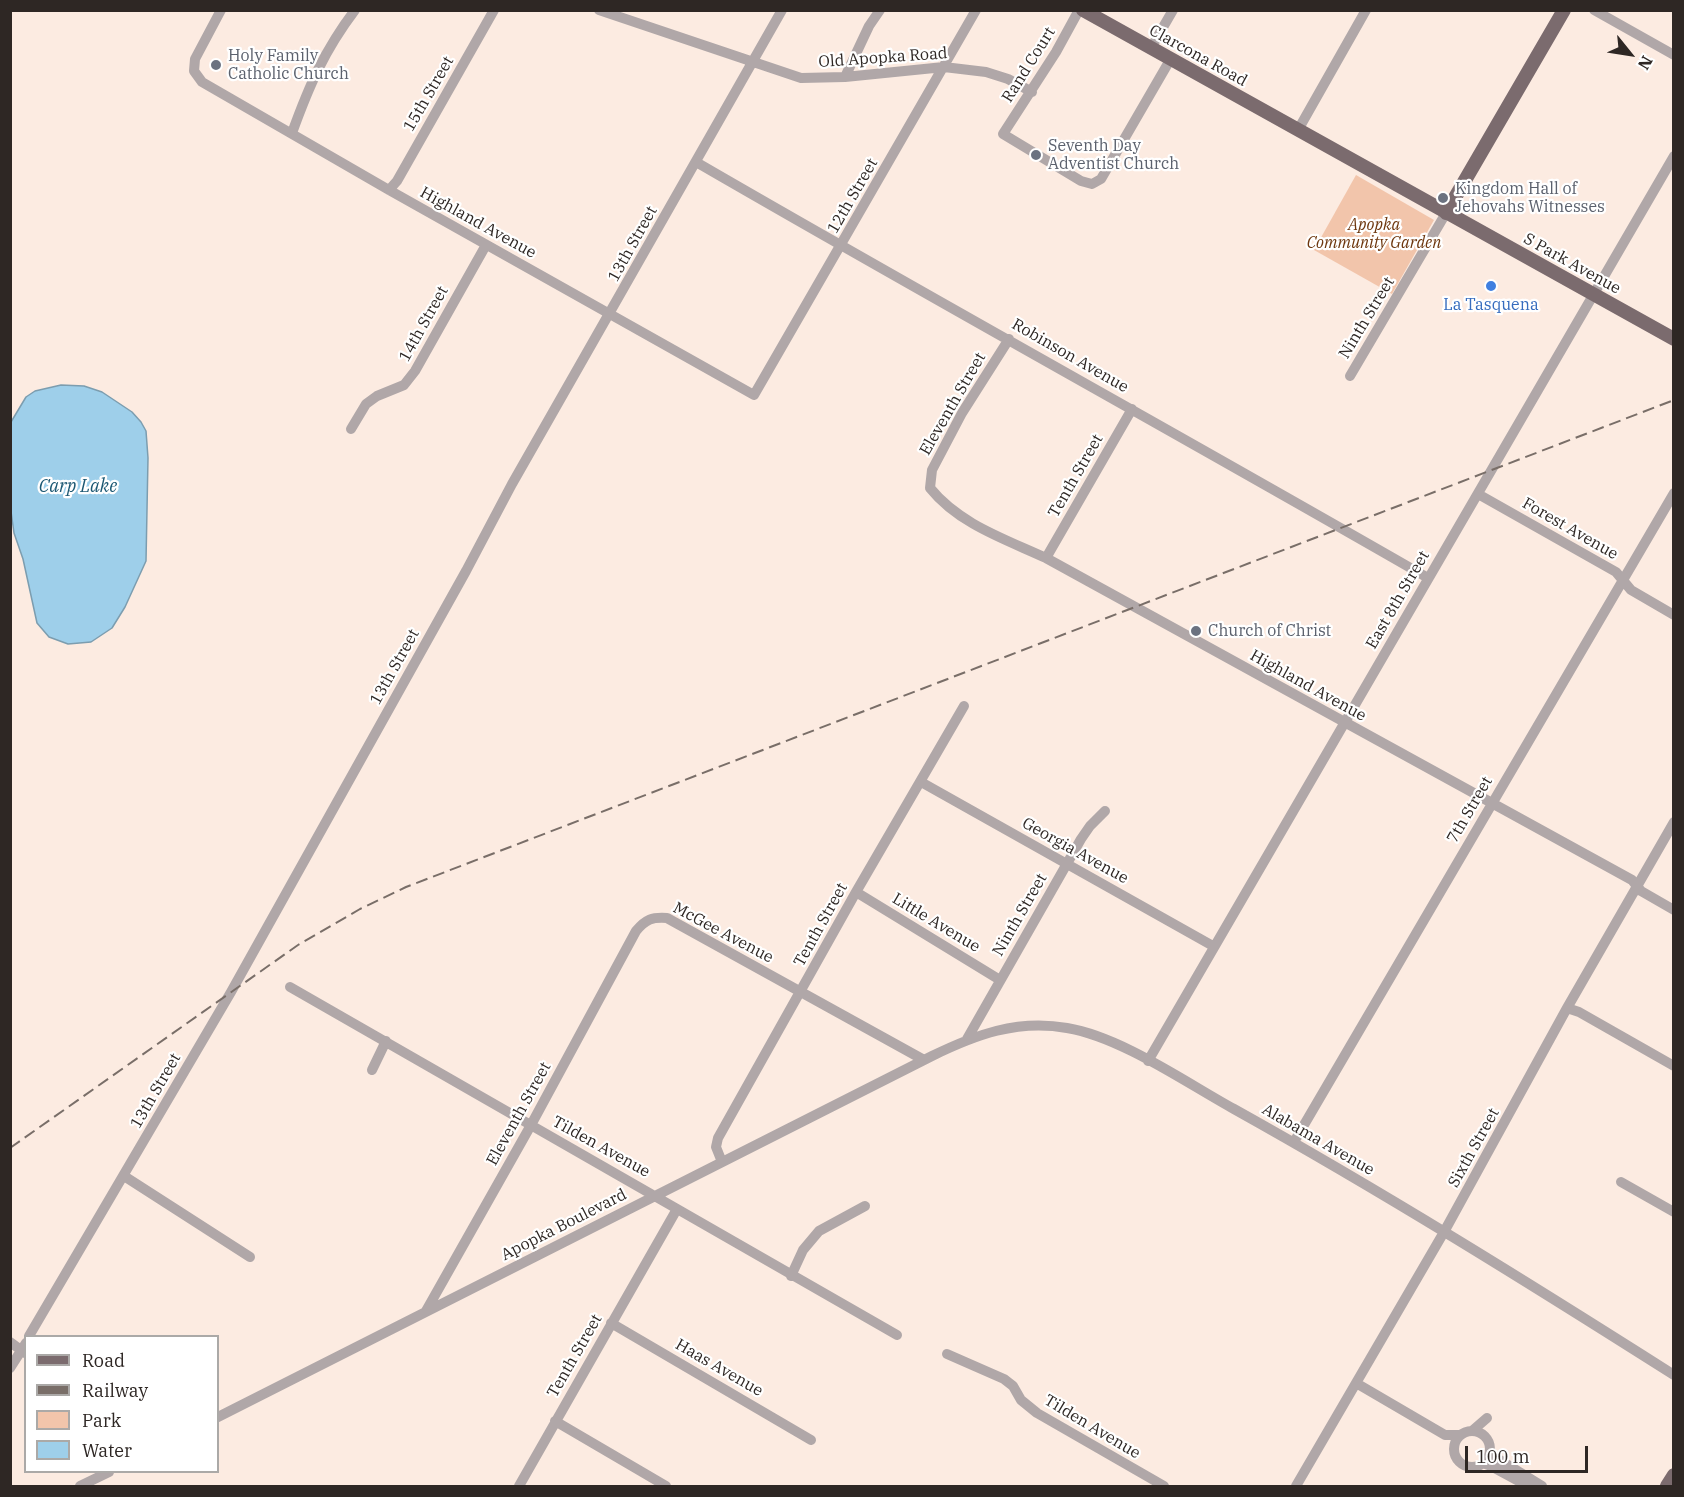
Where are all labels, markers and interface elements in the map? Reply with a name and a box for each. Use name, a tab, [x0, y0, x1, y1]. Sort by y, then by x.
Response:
street label: Clarcona Road	[1146, 21, 1250, 91]
street label: Rand Court	[998, 24, 1060, 106]
north arrow	[1600, 24, 1660, 84]
street label: Old Apopka Road	[818, 44, 948, 72]
place label: Holy Family Catholic Church	[228, 46, 349, 84]
street label: 15th Street	[400, 53, 458, 135]
text: N	[1634, 53, 1657, 73]
marker: Holy Family Catholic Church	[209, 58, 223, 72]
place label: Seventh Day Adventist Church	[1048, 136, 1179, 174]
marker: Seventh Day Adventist Church	[1029, 148, 1043, 162]
street label: 12th Street	[824, 155, 882, 237]
place label: Kingdom Hall of Jehovahs Witnesses	[1455, 179, 1605, 217]
street label: Highland Avenue	[417, 183, 539, 263]
marker: Kingdom Hall of Jehovahs Witnesses	[1436, 191, 1450, 205]
street label: 13th Street	[604, 203, 662, 285]
park label: Apopka Community Garden	[1307, 215, 1441, 253]
street label: S Park Avenue	[1520, 229, 1624, 299]
street label: Ninth Street	[1335, 274, 1399, 362]
marker: La Tasquena	[1484, 279, 1498, 293]
street label: 14th Street	[395, 283, 453, 365]
place label: La Tasquena	[1443, 295, 1539, 315]
street label: Robinson Avenue	[1008, 315, 1132, 397]
street label: Eleventh Street	[916, 349, 990, 459]
street label: Tenth Street	[1044, 431, 1108, 521]
water label: Carp Lake	[39, 476, 117, 498]
street label: Forest Avenue	[1519, 494, 1621, 564]
street label: East 8th Street	[1362, 548, 1434, 652]
place label: Church of Christ	[1208, 621, 1331, 641]
marker: Church of Christ	[1189, 624, 1203, 638]
street label: 13th Street	[366, 626, 424, 708]
street label: Highland Avenue	[1247, 646, 1369, 726]
street label: 7th Street	[1443, 773, 1497, 847]
street label: Georgia Avenue	[1018, 814, 1132, 888]
street label: Ninth Street	[989, 870, 1051, 960]
street label: Tenth Street	[790, 880, 852, 970]
street label: Little Avenue	[889, 889, 983, 957]
street label: McGee Avenue	[670, 899, 776, 967]
street label: 13th Street	[127, 1050, 185, 1132]
street label: Eleventh Street	[483, 1059, 555, 1169]
street label: Alabama Avenue	[1258, 1100, 1378, 1180]
street label: Sixth Street	[1444, 1105, 1504, 1191]
street label: Tilden Avenue	[549, 1112, 653, 1182]
street label: Apopka Boulevard	[498, 1185, 630, 1265]
street label: Tenth Street	[543, 1311, 607, 1401]
legend	[24, 1335, 219, 1473]
street label: Haas Avenue	[672, 1335, 766, 1401]
text: Road	[82, 1349, 125, 1372]
text: Railway	[82, 1379, 148, 1402]
street label: Tilden Avenue	[1040, 1391, 1144, 1463]
text: Park	[82, 1409, 121, 1432]
scale bar	[1468, 1434, 1591, 1472]
text: Water	[82, 1439, 132, 1462]
text: 100 m	[1476, 1445, 1530, 1468]

